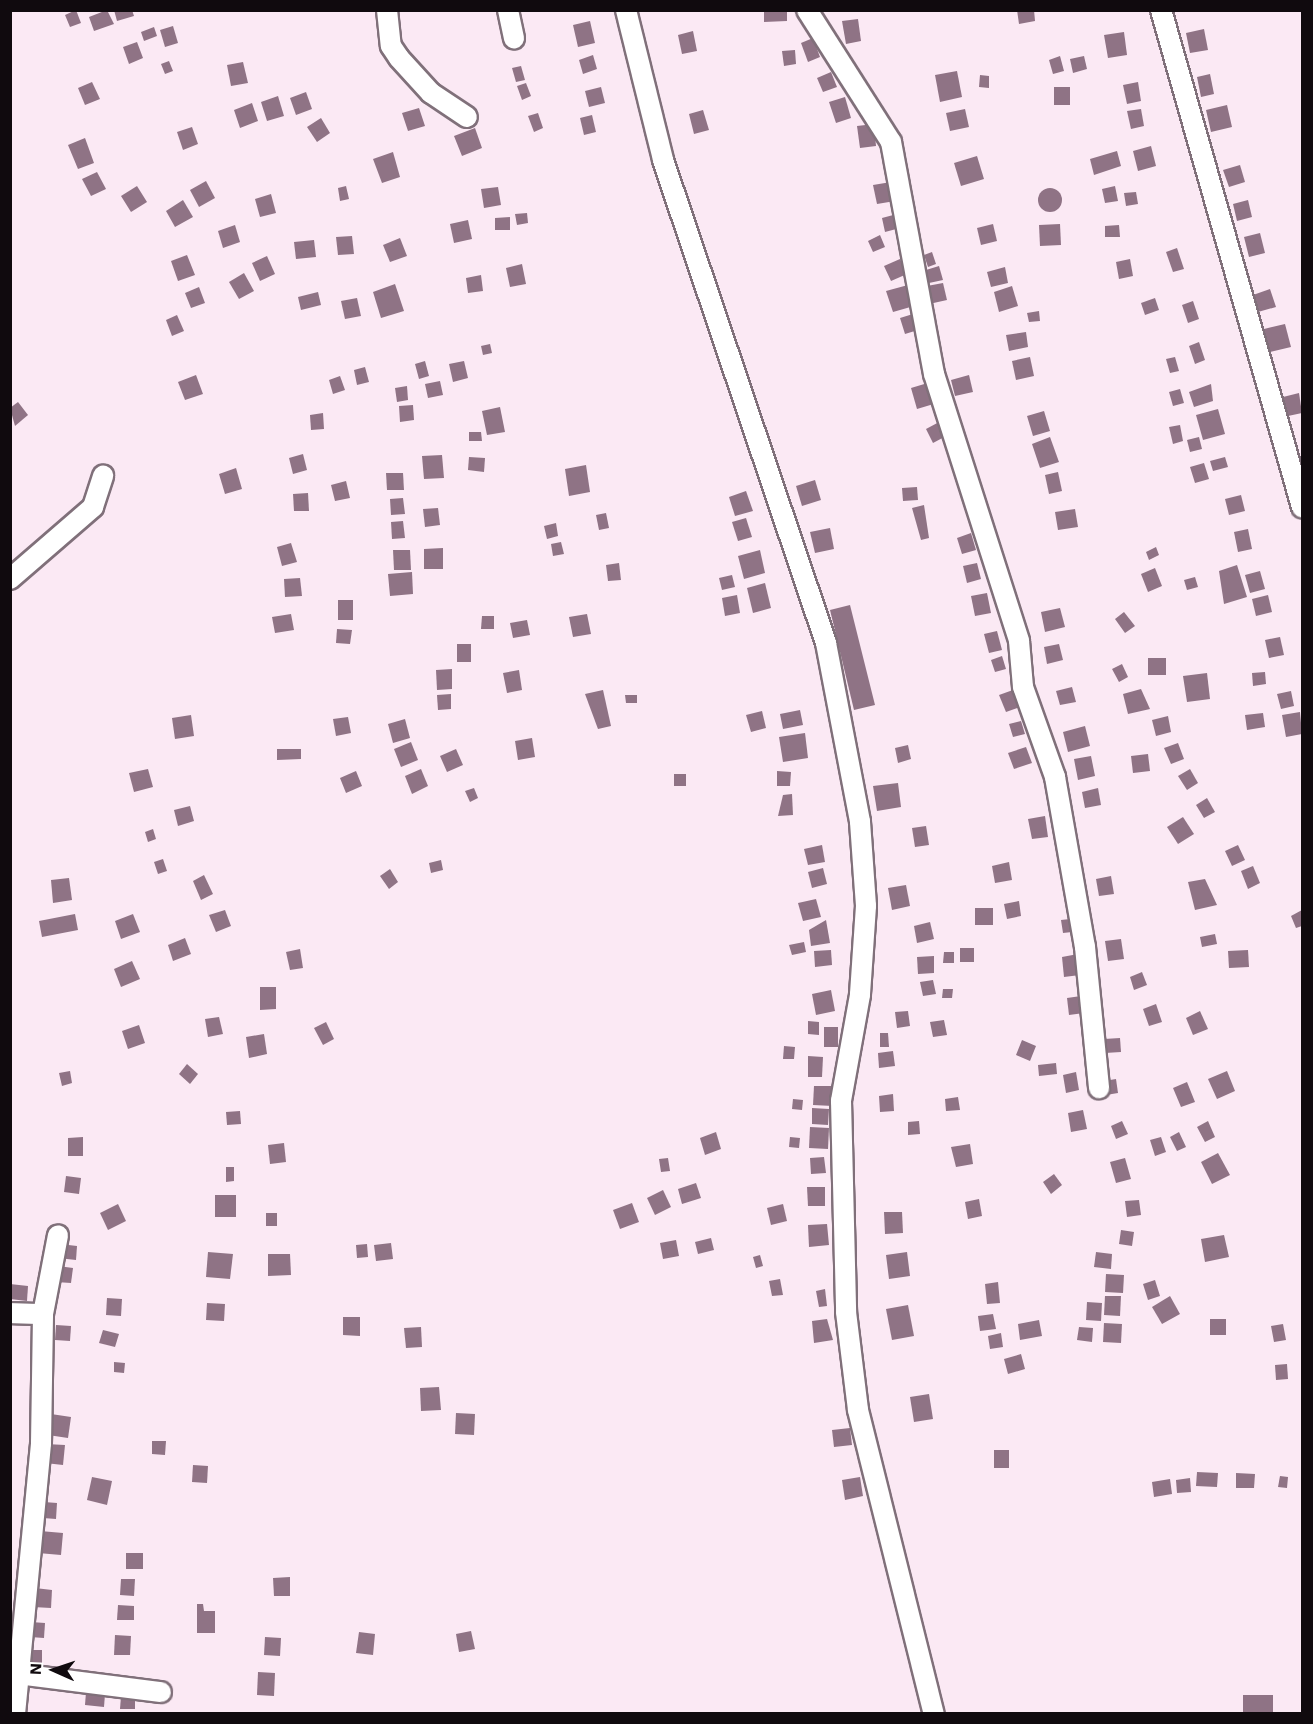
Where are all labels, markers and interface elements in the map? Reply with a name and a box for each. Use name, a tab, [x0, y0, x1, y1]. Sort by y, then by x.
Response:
north arrow	[24, 1640, 84, 1700]
text: N	[26, 1663, 45, 1675]

